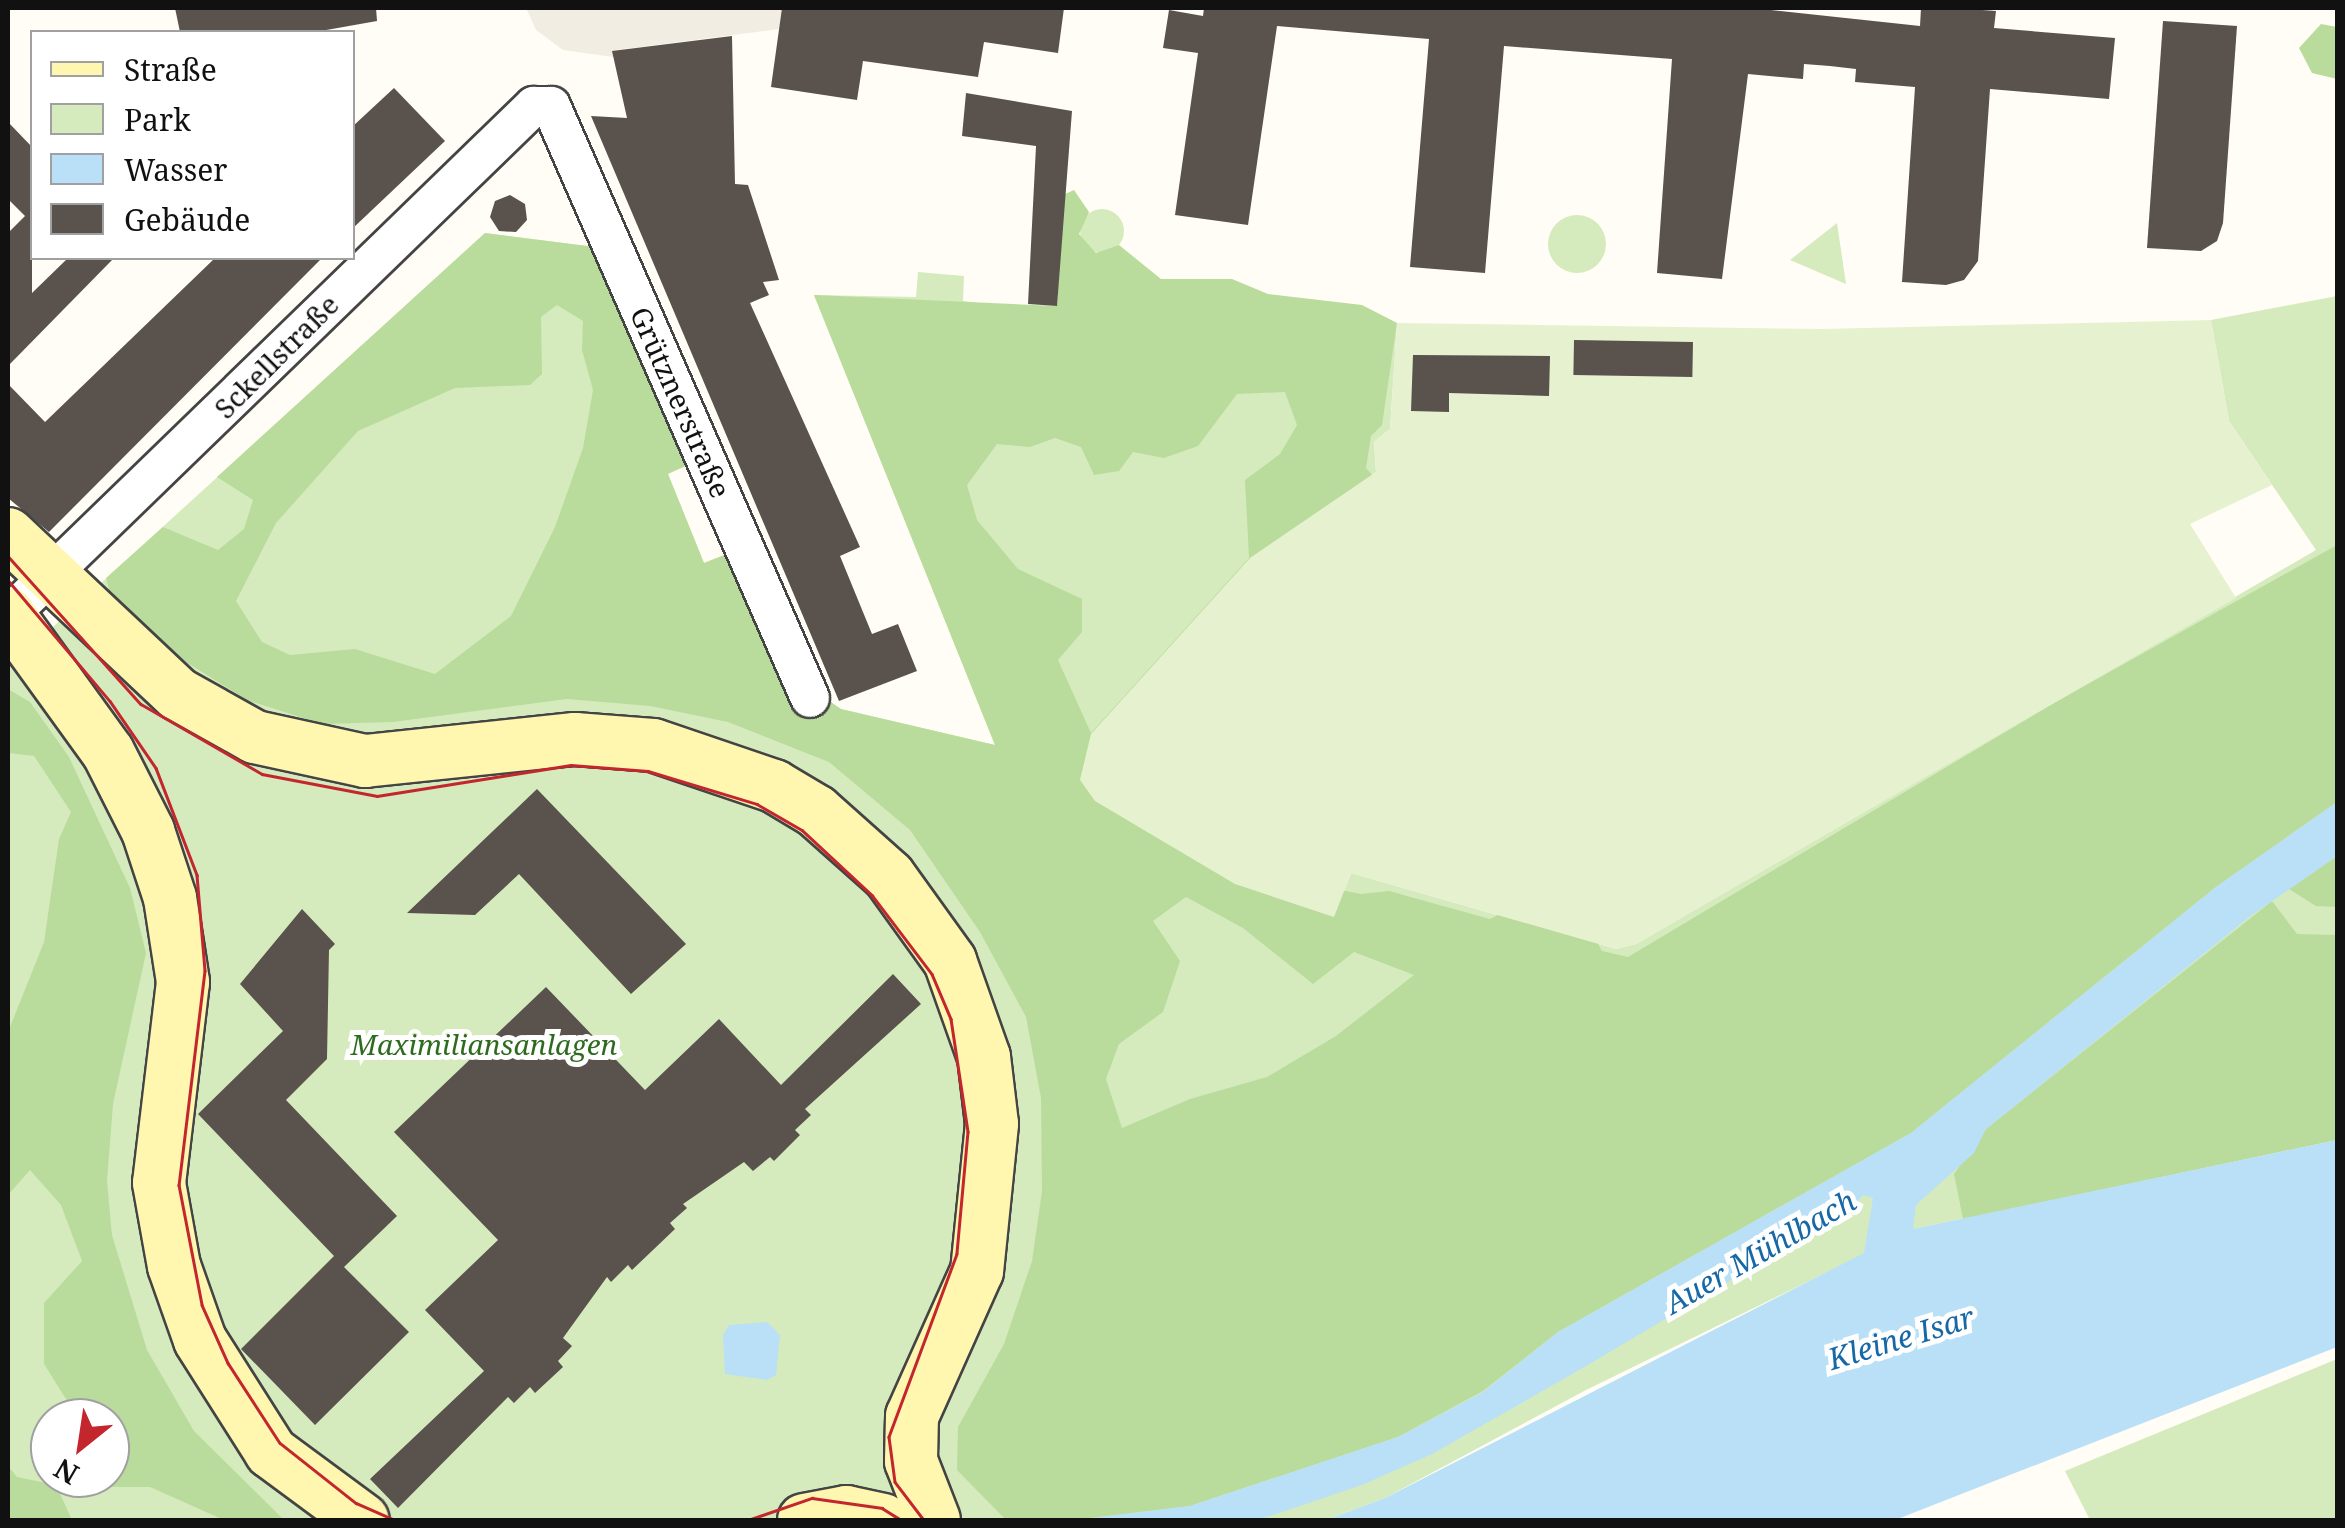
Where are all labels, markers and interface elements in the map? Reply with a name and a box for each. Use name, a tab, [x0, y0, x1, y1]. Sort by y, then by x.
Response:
legend	[30, 30, 355, 260]
text: Straße	[124, 49, 217, 90]
text: Park	[124, 99, 191, 140]
text: Wasser	[124, 149, 227, 190]
text: Gebäude	[124, 199, 250, 240]
street label: Sckellstraße	[207, 287, 345, 425]
street label: Grütznerstraße	[624, 301, 738, 503]
park label: Maximiliansanlagen	[351, 1027, 617, 1061]
water label: Auer Mühlbach	[1658, 1183, 1862, 1321]
water label: Kleine Isar	[1824, 1299, 1978, 1377]
north arrow	[30, 1398, 130, 1498]
text: N	[47, 1450, 85, 1494]

